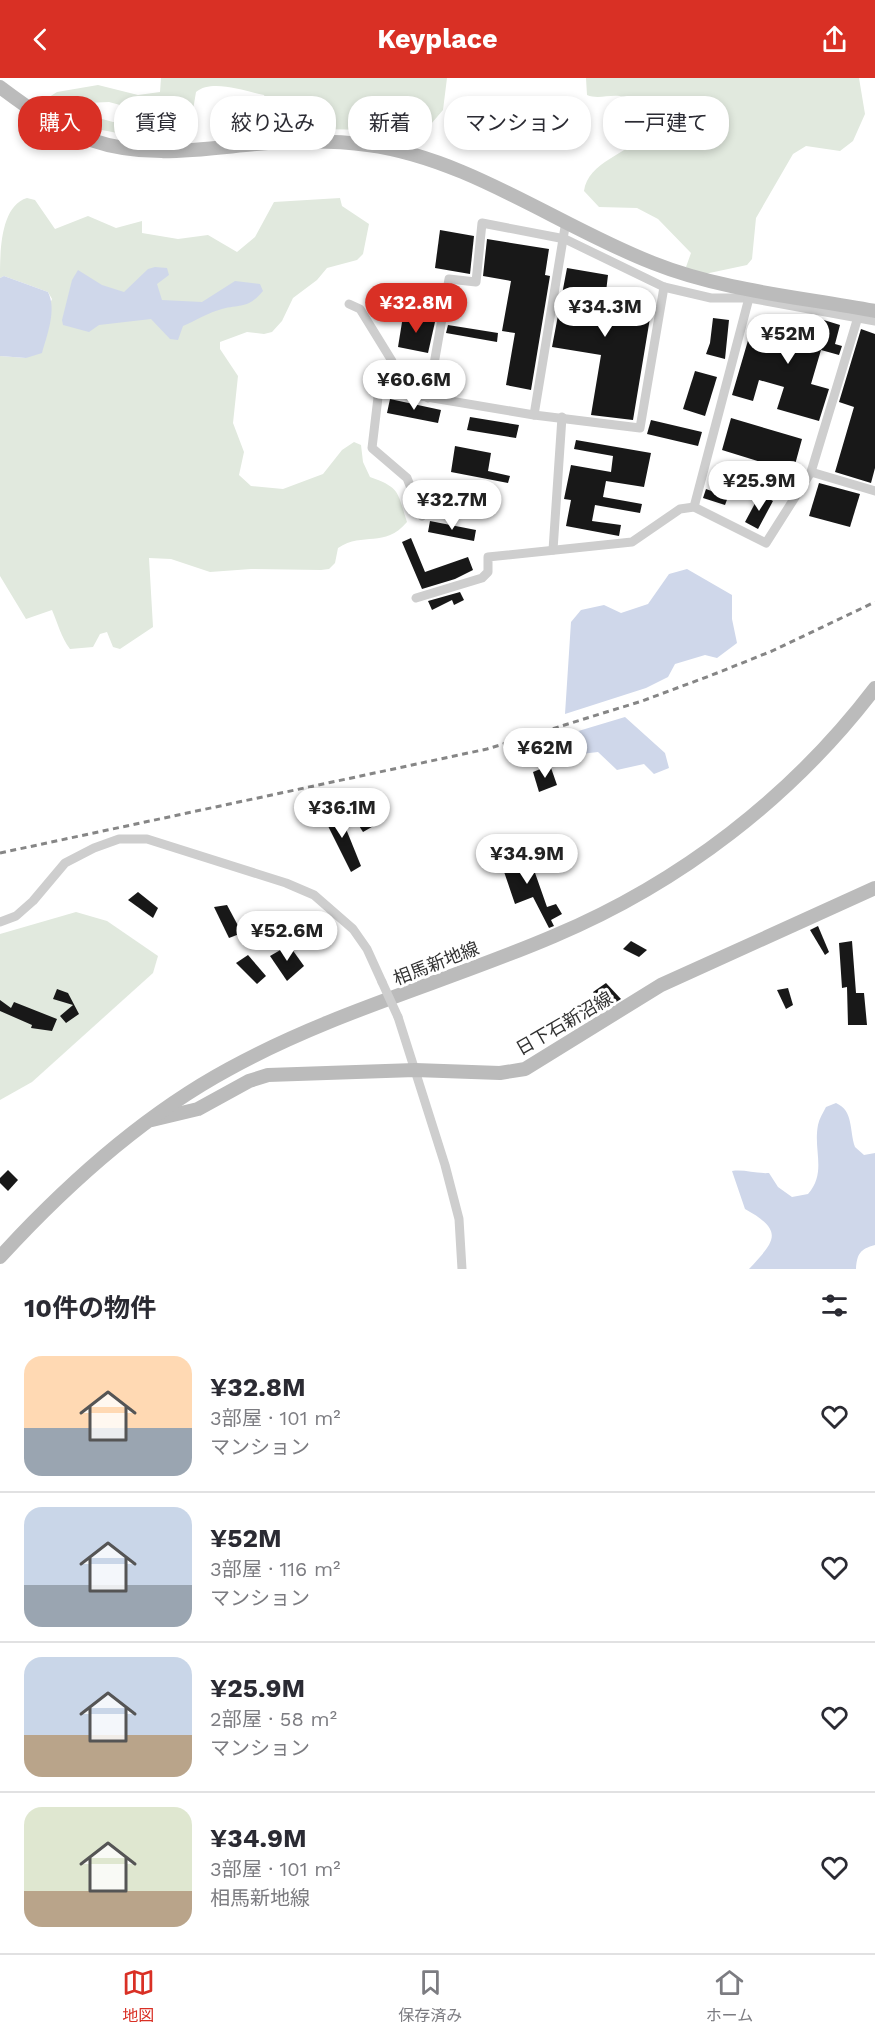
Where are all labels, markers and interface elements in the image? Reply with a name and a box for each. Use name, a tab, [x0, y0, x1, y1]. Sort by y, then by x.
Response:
icon: back	[24, 23, 57, 56]
text: Keyplace	[377, 23, 498, 55]
icon: share	[818, 23, 851, 56]
chip: 購入	[18, 96, 102, 150]
chip: 賃貸	[114, 96, 198, 150]
chip: 絞り込み	[210, 96, 336, 150]
chip: 新着	[348, 96, 432, 150]
chip: マンション	[444, 96, 591, 150]
chip: 一戸建て	[603, 96, 729, 150]
pin: ¥32.8M	[367, 283, 465, 334]
pin: ¥34.3M	[556, 287, 654, 338]
text: ¥32.8M	[379, 290, 453, 314]
text: ¥34.3M	[568, 294, 642, 318]
pin: ¥52M	[752, 314, 824, 365]
text: ¥52M	[760, 321, 816, 345]
pin: ¥60.6M	[365, 360, 463, 411]
text: ¥60.6M	[377, 367, 451, 391]
pin: ¥25.9M	[710, 461, 808, 512]
text: ¥25.9M	[722, 468, 796, 492]
pin: ¥32.7M	[403, 480, 501, 531]
text: ¥32.7M	[416, 487, 488, 511]
pin: ¥62M	[509, 728, 581, 779]
text: ¥62M	[517, 735, 573, 759]
pin: ¥36.1M	[293, 788, 391, 839]
text: ¥36.1M	[308, 795, 376, 819]
pin: ¥34.9M	[478, 834, 576, 885]
text: ¥34.9M	[490, 841, 564, 865]
pin: ¥52.6M	[238, 911, 336, 962]
text: ¥52.6M	[250, 918, 324, 942]
street label: 相馬新地線	[390, 937, 482, 989]
street label: 日下石新沼線	[512, 987, 616, 1059]
icon: filters	[818, 1289, 851, 1322]
text: 10件の物件	[24, 1293, 156, 1323]
text: ¥32.8M	[210, 1372, 306, 1402]
icon: home	[72, 1380, 144, 1452]
icon: heart	[818, 1400, 851, 1433]
text: 3部屋 · 101 m²	[210, 1406, 341, 1430]
text: マンション	[210, 1435, 310, 1459]
text: ¥52M	[210, 1523, 282, 1553]
icon: home	[72, 1531, 144, 1603]
icon: heart	[818, 1551, 851, 1584]
text: 3部屋 · 116 m²	[210, 1557, 340, 1581]
text: マンション	[210, 1586, 310, 1610]
text: ¥25.9M	[210, 1673, 305, 1703]
icon: home	[72, 1681, 144, 1753]
icon: heart	[818, 1701, 851, 1734]
text: 2部屋 · 58 m²	[210, 1707, 337, 1731]
text: マンション	[210, 1736, 310, 1760]
text: ¥34.9M	[210, 1823, 307, 1853]
icon: home	[72, 1831, 144, 1903]
icon: heart	[818, 1851, 851, 1884]
text: 3部屋 · 101 m²	[210, 1857, 341, 1881]
text: 相馬新地線	[210, 1886, 310, 1910]
tab: 地図	[122, 1966, 155, 2026]
tab: 保存済み	[398, 1966, 462, 2026]
tab: ホーム	[706, 1966, 753, 2026]

